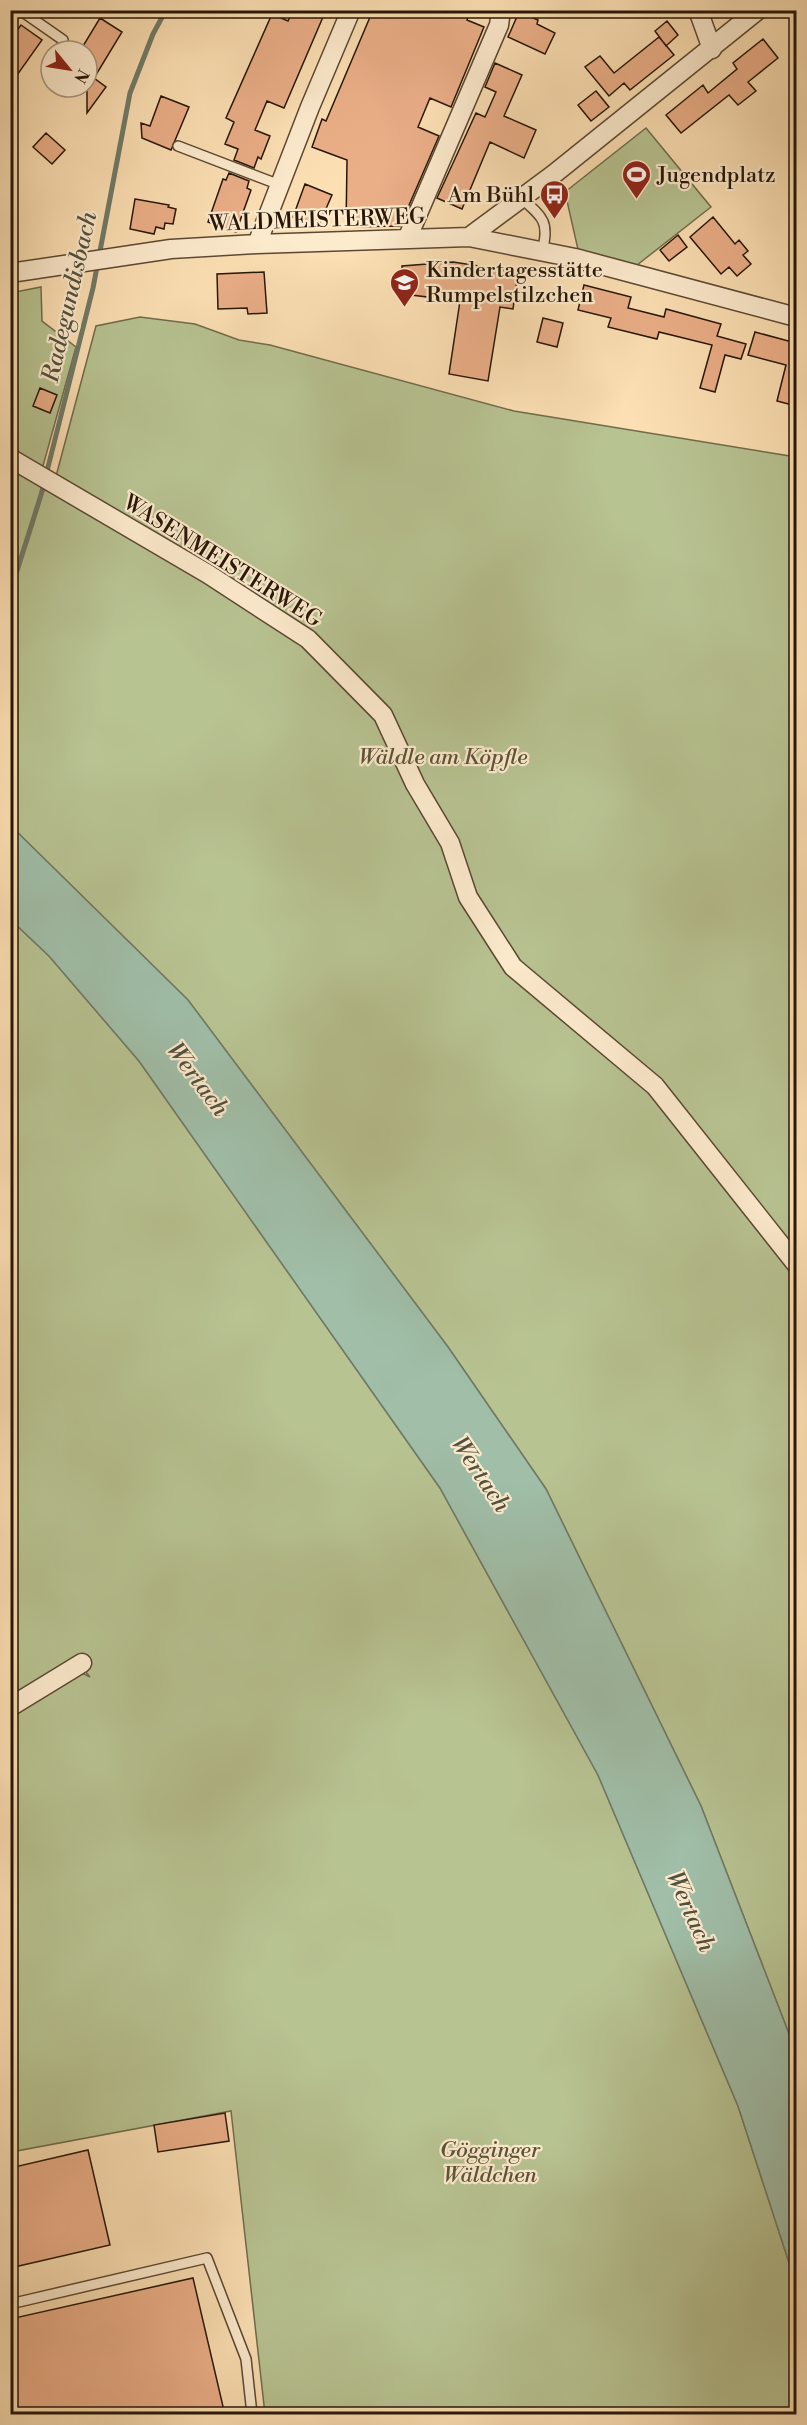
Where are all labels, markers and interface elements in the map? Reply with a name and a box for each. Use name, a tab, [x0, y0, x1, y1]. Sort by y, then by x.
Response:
north arrow	[39, 39, 99, 99]
text: N	[69, 66, 93, 87]
sports icon: Jugendplatz	[620, 158, 652, 200]
place label: Jugendplatz	[656, 162, 776, 189]
bus stop icon: Am Bühl	[539, 178, 571, 220]
place label: Am Bühl	[446, 182, 534, 209]
street label: WALDMEISTERWEG	[207, 203, 426, 238]
water label: Radegundisbach	[36, 208, 104, 386]
place label: Kindertagesstätte Rumpelstilzchen	[426, 257, 603, 309]
school or university icon: Kindertagesstätte Rumpelstilzchen	[389, 266, 421, 308]
street label: WASENMEISTERWEG	[117, 489, 327, 633]
park label: Wäldle am Köpfle	[358, 744, 528, 771]
water label: Wertach	[160, 1036, 235, 1123]
water label: Wertach	[444, 1431, 517, 1519]
water label: Wertach	[659, 1866, 721, 1957]
park label: Gögginger Wäldchen	[440, 2137, 541, 2189]

